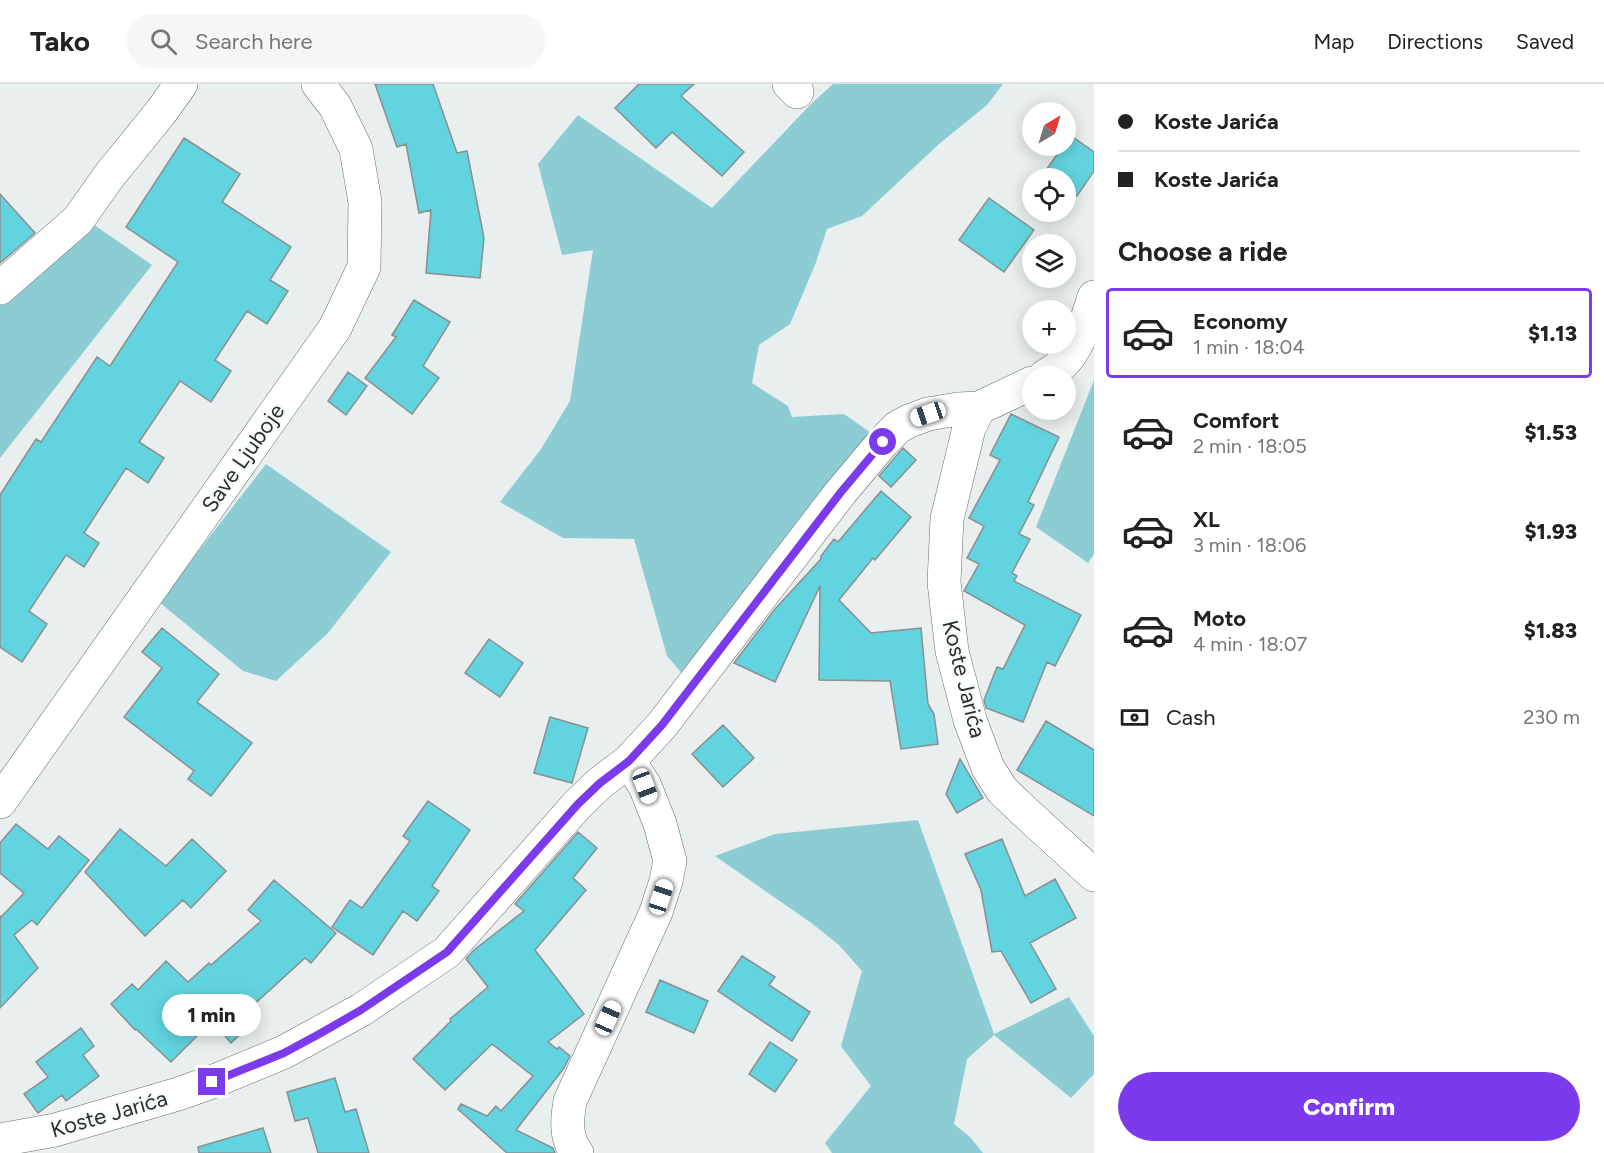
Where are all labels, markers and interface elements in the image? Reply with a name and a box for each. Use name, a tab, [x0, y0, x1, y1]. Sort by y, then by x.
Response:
search box	[126, 14, 546, 68]
text: Tako	[30, 24, 90, 58]
icon: search	[147, 25, 180, 58]
text: Search here	[195, 28, 313, 55]
text: Map	[1313, 29, 1354, 54]
text: Directions	[1387, 29, 1483, 54]
text: Saved	[1516, 29, 1574, 54]
north arrow	[1022, 102, 1076, 156]
map controls	[1022, 102, 1076, 420]
text: Koste Jarića	[1154, 108, 1279, 135]
text: Koste Jarića	[1154, 166, 1279, 193]
button: locate	[1022, 168, 1076, 222]
button: layers	[1022, 234, 1076, 288]
text: Choose a ride	[1118, 235, 1287, 268]
button: +	[1022, 300, 1076, 354]
icon: car	[1121, 306, 1175, 360]
text: Economy	[1193, 308, 1288, 335]
text: $1.13	[1528, 320, 1577, 347]
text: 1 min · 18:04	[1193, 335, 1305, 359]
button: −	[1022, 366, 1076, 420]
street label: Save Ljuboje	[196, 398, 290, 518]
car	[908, 400, 948, 428]
icon: car	[1121, 405, 1175, 459]
text: Comfort	[1193, 407, 1279, 434]
text: $1.53	[1524, 419, 1577, 446]
route start	[869, 428, 896, 455]
text: 2 min · 18:05	[1193, 434, 1307, 458]
icon: car	[1121, 504, 1175, 558]
text: XL	[1193, 506, 1220, 533]
text: $1.93	[1524, 518, 1577, 545]
text: 3 min · 18:06	[1193, 533, 1306, 557]
icon: car	[1121, 603, 1175, 657]
text: Moto	[1193, 605, 1246, 632]
street label: Koste Jarića	[936, 617, 992, 741]
text: $1.83	[1524, 617, 1577, 644]
text: 4 min · 18:07	[1193, 632, 1307, 656]
icon: cash	[1118, 701, 1151, 734]
text: Cash	[1166, 704, 1216, 731]
text: 230 m	[1523, 705, 1580, 729]
car	[630, 766, 660, 806]
car	[647, 877, 675, 917]
callout: 1 min	[162, 995, 262, 1037]
car	[592, 998, 624, 1038]
text: 1 min	[188, 1003, 235, 1027]
route end	[198, 1068, 225, 1095]
button: Confirm	[1118, 1072, 1580, 1141]
street label: Koste Jarića	[48, 1084, 170, 1144]

